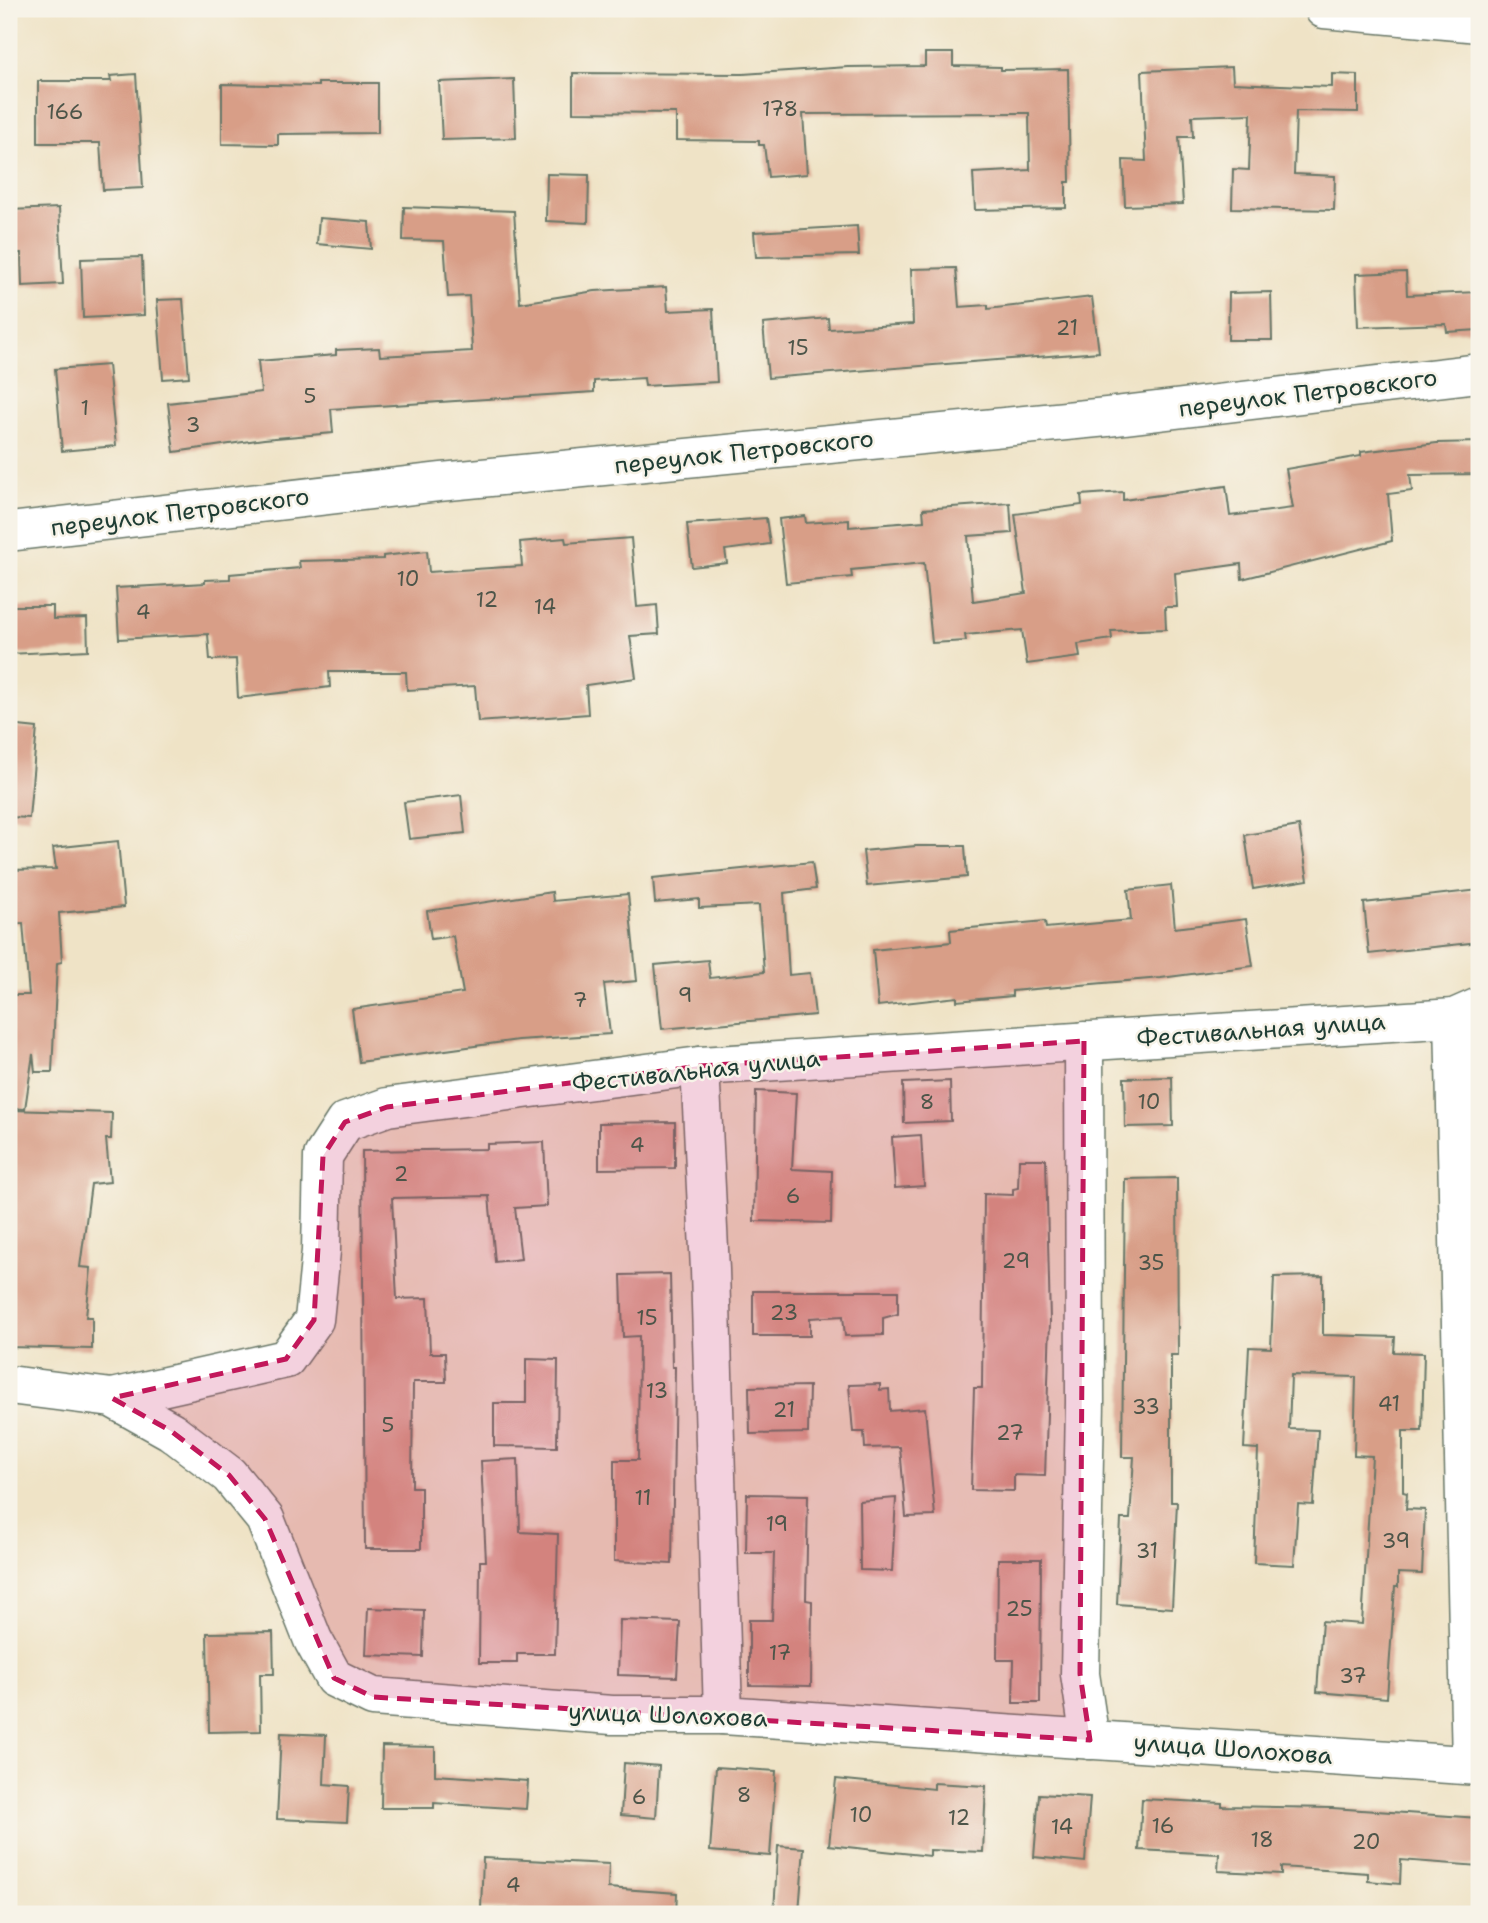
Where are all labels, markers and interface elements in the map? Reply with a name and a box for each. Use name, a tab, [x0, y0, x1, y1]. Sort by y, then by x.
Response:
house number: 178	[762, 95, 798, 123]
house number: 166	[47, 98, 83, 126]
house number: 21	[1056, 314, 1078, 342]
house number: 15	[787, 334, 809, 362]
street label: переулок Петровского	[1177, 361, 1439, 425]
house number: 5	[304, 382, 316, 410]
house number: 1	[81, 394, 89, 422]
house number: 3	[186, 411, 200, 439]
street label: переулок Петровского	[613, 422, 875, 482]
street label: переулок Петровского	[49, 480, 311, 544]
house number: 10	[397, 565, 419, 593]
house number: 12	[476, 586, 498, 614]
house number: 14	[534, 593, 556, 621]
house number: 4	[136, 598, 150, 626]
house number: 9	[678, 981, 692, 1009]
house number: 7	[573, 986, 587, 1014]
street label: Фестивальная улица	[1136, 1005, 1386, 1055]
street label: Фестивальная улица	[570, 1042, 822, 1100]
house number: 8	[920, 1088, 934, 1116]
house number: 10	[1138, 1088, 1160, 1116]
house number: 4	[630, 1131, 644, 1159]
house number: 2	[394, 1160, 408, 1188]
house number: 6	[786, 1182, 800, 1210]
house number: 29	[1002, 1247, 1030, 1275]
house number: 35	[1138, 1249, 1164, 1277]
house number: 23	[770, 1299, 798, 1327]
house number: 15	[636, 1304, 658, 1332]
house number: 13	[646, 1377, 668, 1405]
house number: 41	[1378, 1390, 1400, 1418]
house number: 33	[1132, 1393, 1160, 1421]
house number: 21	[773, 1396, 795, 1424]
house number: 5	[382, 1411, 394, 1439]
house number: 27	[996, 1419, 1024, 1447]
house number: 11	[635, 1484, 651, 1512]
house number: 19	[766, 1510, 788, 1538]
house number: 39	[1382, 1527, 1410, 1555]
house number: 31	[1136, 1537, 1158, 1565]
house number: 25	[1005, 1595, 1033, 1623]
house number: 17	[769, 1639, 791, 1667]
house number: 37	[1339, 1662, 1367, 1690]
street label: улица Шолохова	[568, 1696, 768, 1734]
street label: улица Шолохова	[1132, 1726, 1334, 1772]
house number: 8	[737, 1781, 751, 1809]
house number: 6	[632, 1783, 646, 1811]
house number: 10	[850, 1801, 872, 1829]
house number: 12	[948, 1804, 970, 1832]
house number: 16	[1152, 1812, 1174, 1840]
house number: 14	[1051, 1813, 1073, 1841]
house number: 18	[1250, 1826, 1274, 1854]
house number: 20	[1352, 1828, 1380, 1856]
house number: 4	[506, 1871, 520, 1899]

